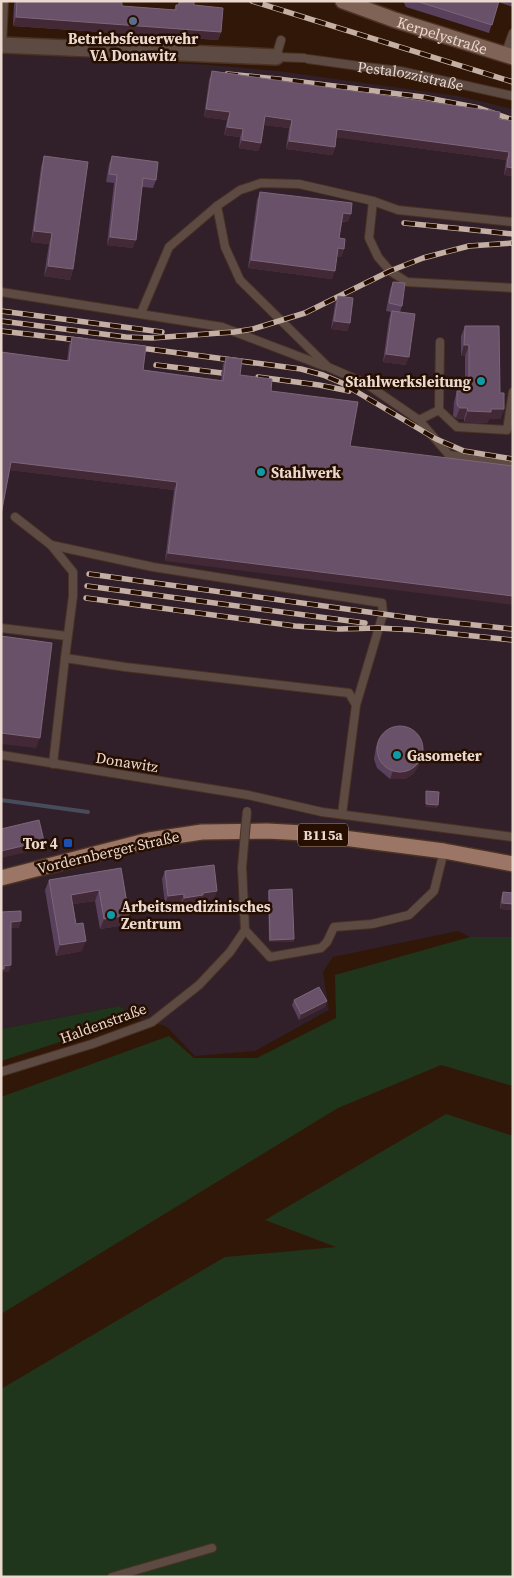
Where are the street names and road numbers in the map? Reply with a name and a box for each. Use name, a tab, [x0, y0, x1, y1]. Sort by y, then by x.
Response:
street label: Kerpelystraße	[395, 11, 491, 59]
street label: Pestalozzistraße	[356, 55, 466, 95]
street label: Donawitz	[94, 747, 160, 777]
road number: B115a	[298, 824, 348, 846]
street label: Vordernberger Straße	[35, 825, 182, 879]
street label: Haldenstraße	[57, 998, 149, 1048]

